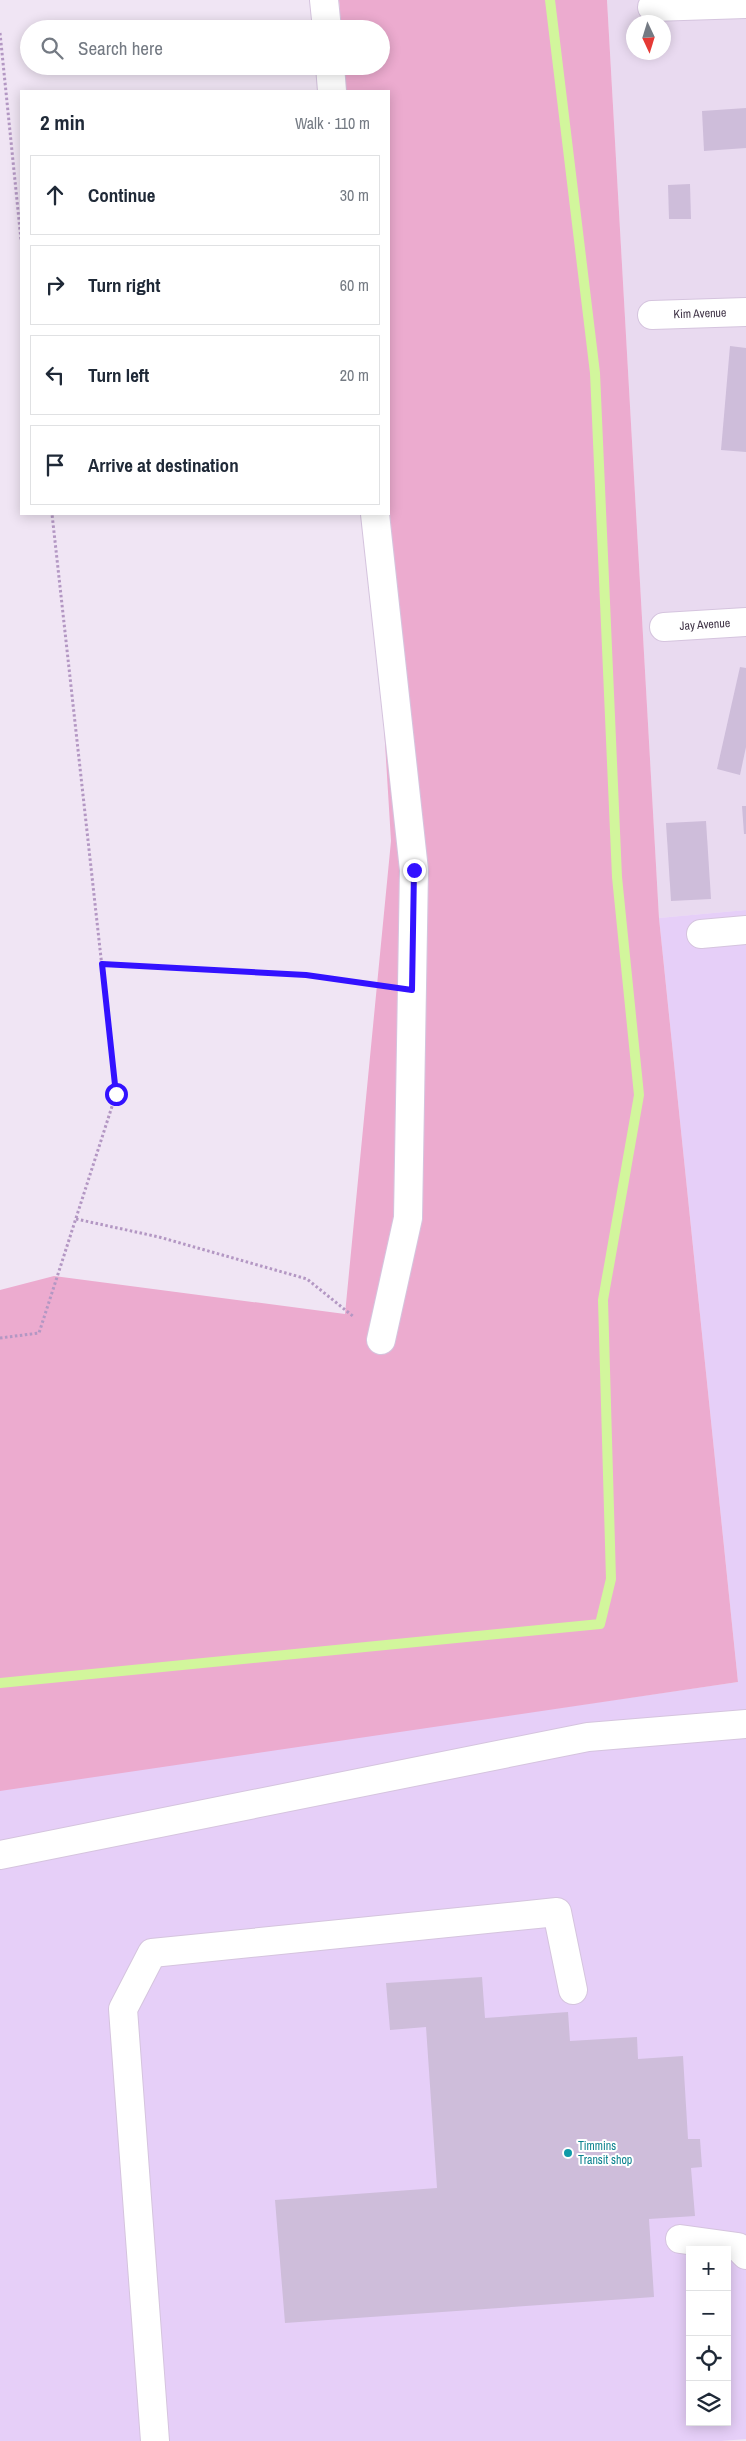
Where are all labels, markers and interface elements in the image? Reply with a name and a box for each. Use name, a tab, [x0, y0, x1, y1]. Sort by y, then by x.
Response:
north arrow	[626, 15, 671, 60]
search box	[20, 20, 390, 75]
icon: search	[38, 34, 66, 62]
text: Search here	[78, 35, 163, 61]
text: 2 min	[40, 108, 85, 137]
text: Walk · 110 m	[295, 112, 370, 134]
icon: ahead	[41, 181, 69, 209]
text: Continue	[88, 182, 156, 208]
text: 30 m	[340, 184, 369, 206]
icon: right	[41, 271, 69, 299]
text: Turn right	[88, 272, 160, 298]
text: 60 m	[340, 274, 369, 296]
street label: Kim Avenue	[673, 305, 727, 322]
icon: left	[41, 361, 69, 389]
text: Turn left	[88, 362, 149, 388]
text: 20 m	[340, 364, 369, 386]
icon: arrive	[41, 451, 69, 479]
text: Arrive at destination	[88, 452, 239, 478]
street label: Jay Avenue	[679, 615, 731, 634]
route end	[403, 859, 426, 882]
route start	[105, 1083, 128, 1106]
place label: Timmins Transit shop	[578, 2138, 632, 2168]
marker: Timmins Transit shop	[562, 2147, 574, 2159]
map controls	[686, 2246, 731, 2426]
button: +	[686, 2246, 731, 2291]
button: −	[686, 2291, 731, 2336]
button: locate	[686, 2336, 731, 2381]
button: layers	[686, 2381, 731, 2426]

